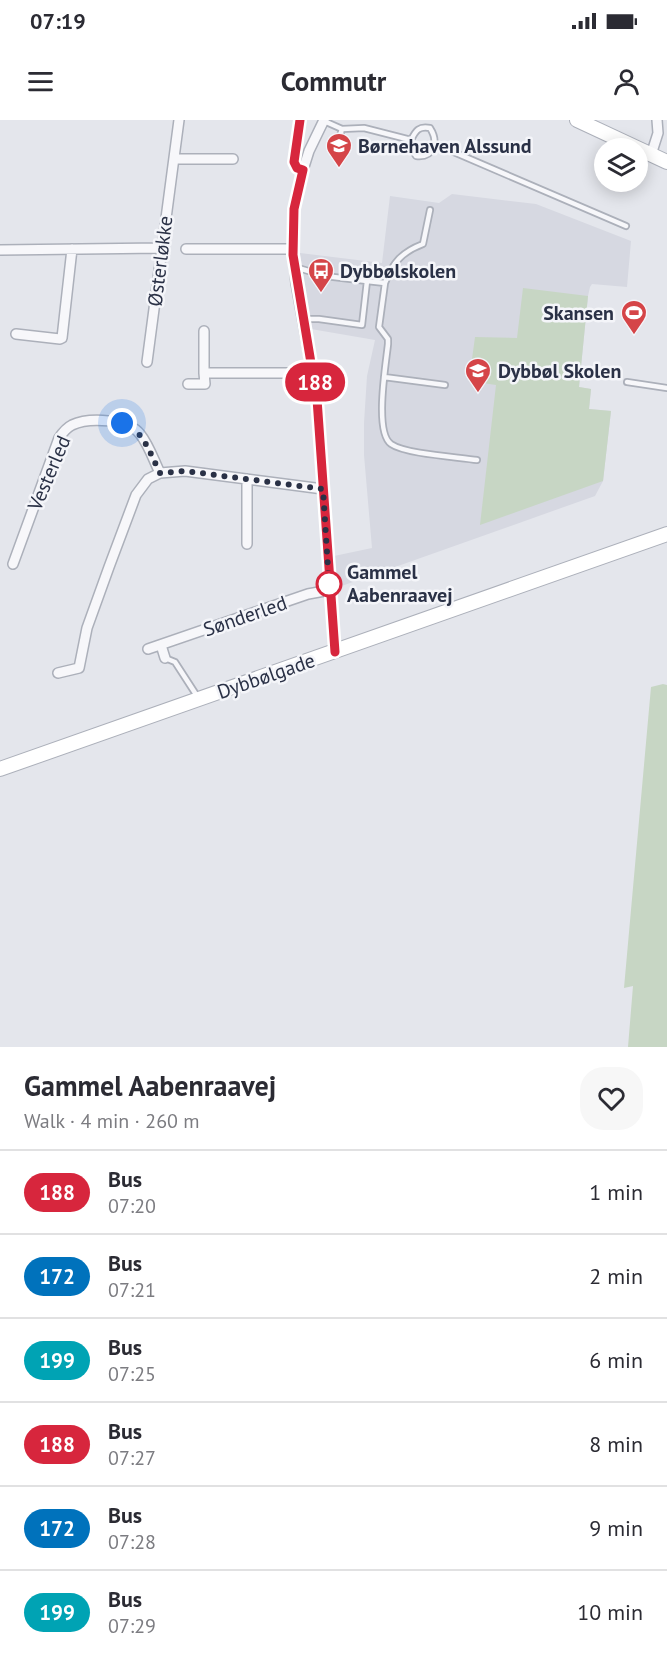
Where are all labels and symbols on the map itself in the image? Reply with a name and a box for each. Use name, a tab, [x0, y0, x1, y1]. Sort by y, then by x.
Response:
school or university icon: Børnehaven Alssund	[324, 131, 354, 169]
place label: Børnehaven Alssund	[358, 133, 531, 159]
street label: Østerløkke	[142, 214, 178, 308]
bus stop icon: Dybbølskolen	[306, 256, 336, 294]
place label: Dybbølskolen	[340, 258, 456, 284]
sports icon: Skansen	[619, 298, 649, 336]
place label: Skansen	[543, 300, 614, 326]
school or university icon: Dybbøl Skolen	[463, 356, 493, 394]
place label: Dybbøl Skolen	[498, 358, 621, 384]
line badge: 188	[280, 362, 350, 402]
your location	[107, 408, 137, 438]
street label: Vesterled	[21, 432, 76, 515]
place label: Gammel Aabenraavej	[347, 559, 453, 608]
marker: Gammel Aabenraavej	[316, 571, 342, 597]
street label: Sønderled	[200, 590, 290, 642]
street label: Dybbølgade	[214, 647, 318, 705]

